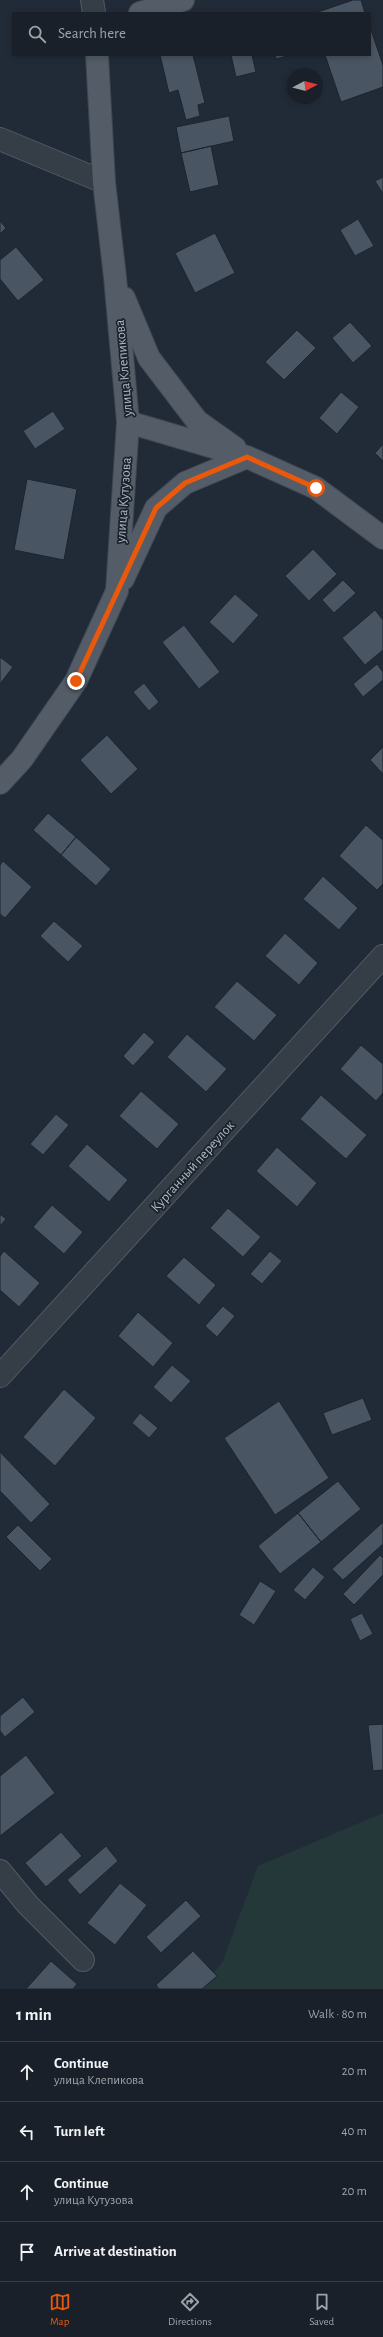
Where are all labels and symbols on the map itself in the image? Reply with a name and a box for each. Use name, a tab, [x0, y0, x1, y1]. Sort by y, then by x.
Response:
north arrow	[287, 68, 323, 104]
street label: улица Клепикова	[113, 318, 135, 418]
street label: улица Кутузова	[114, 456, 134, 544]
route start	[307, 479, 325, 497]
route end	[67, 672, 85, 690]
street label: Курганный переулок	[148, 1118, 238, 1215]

